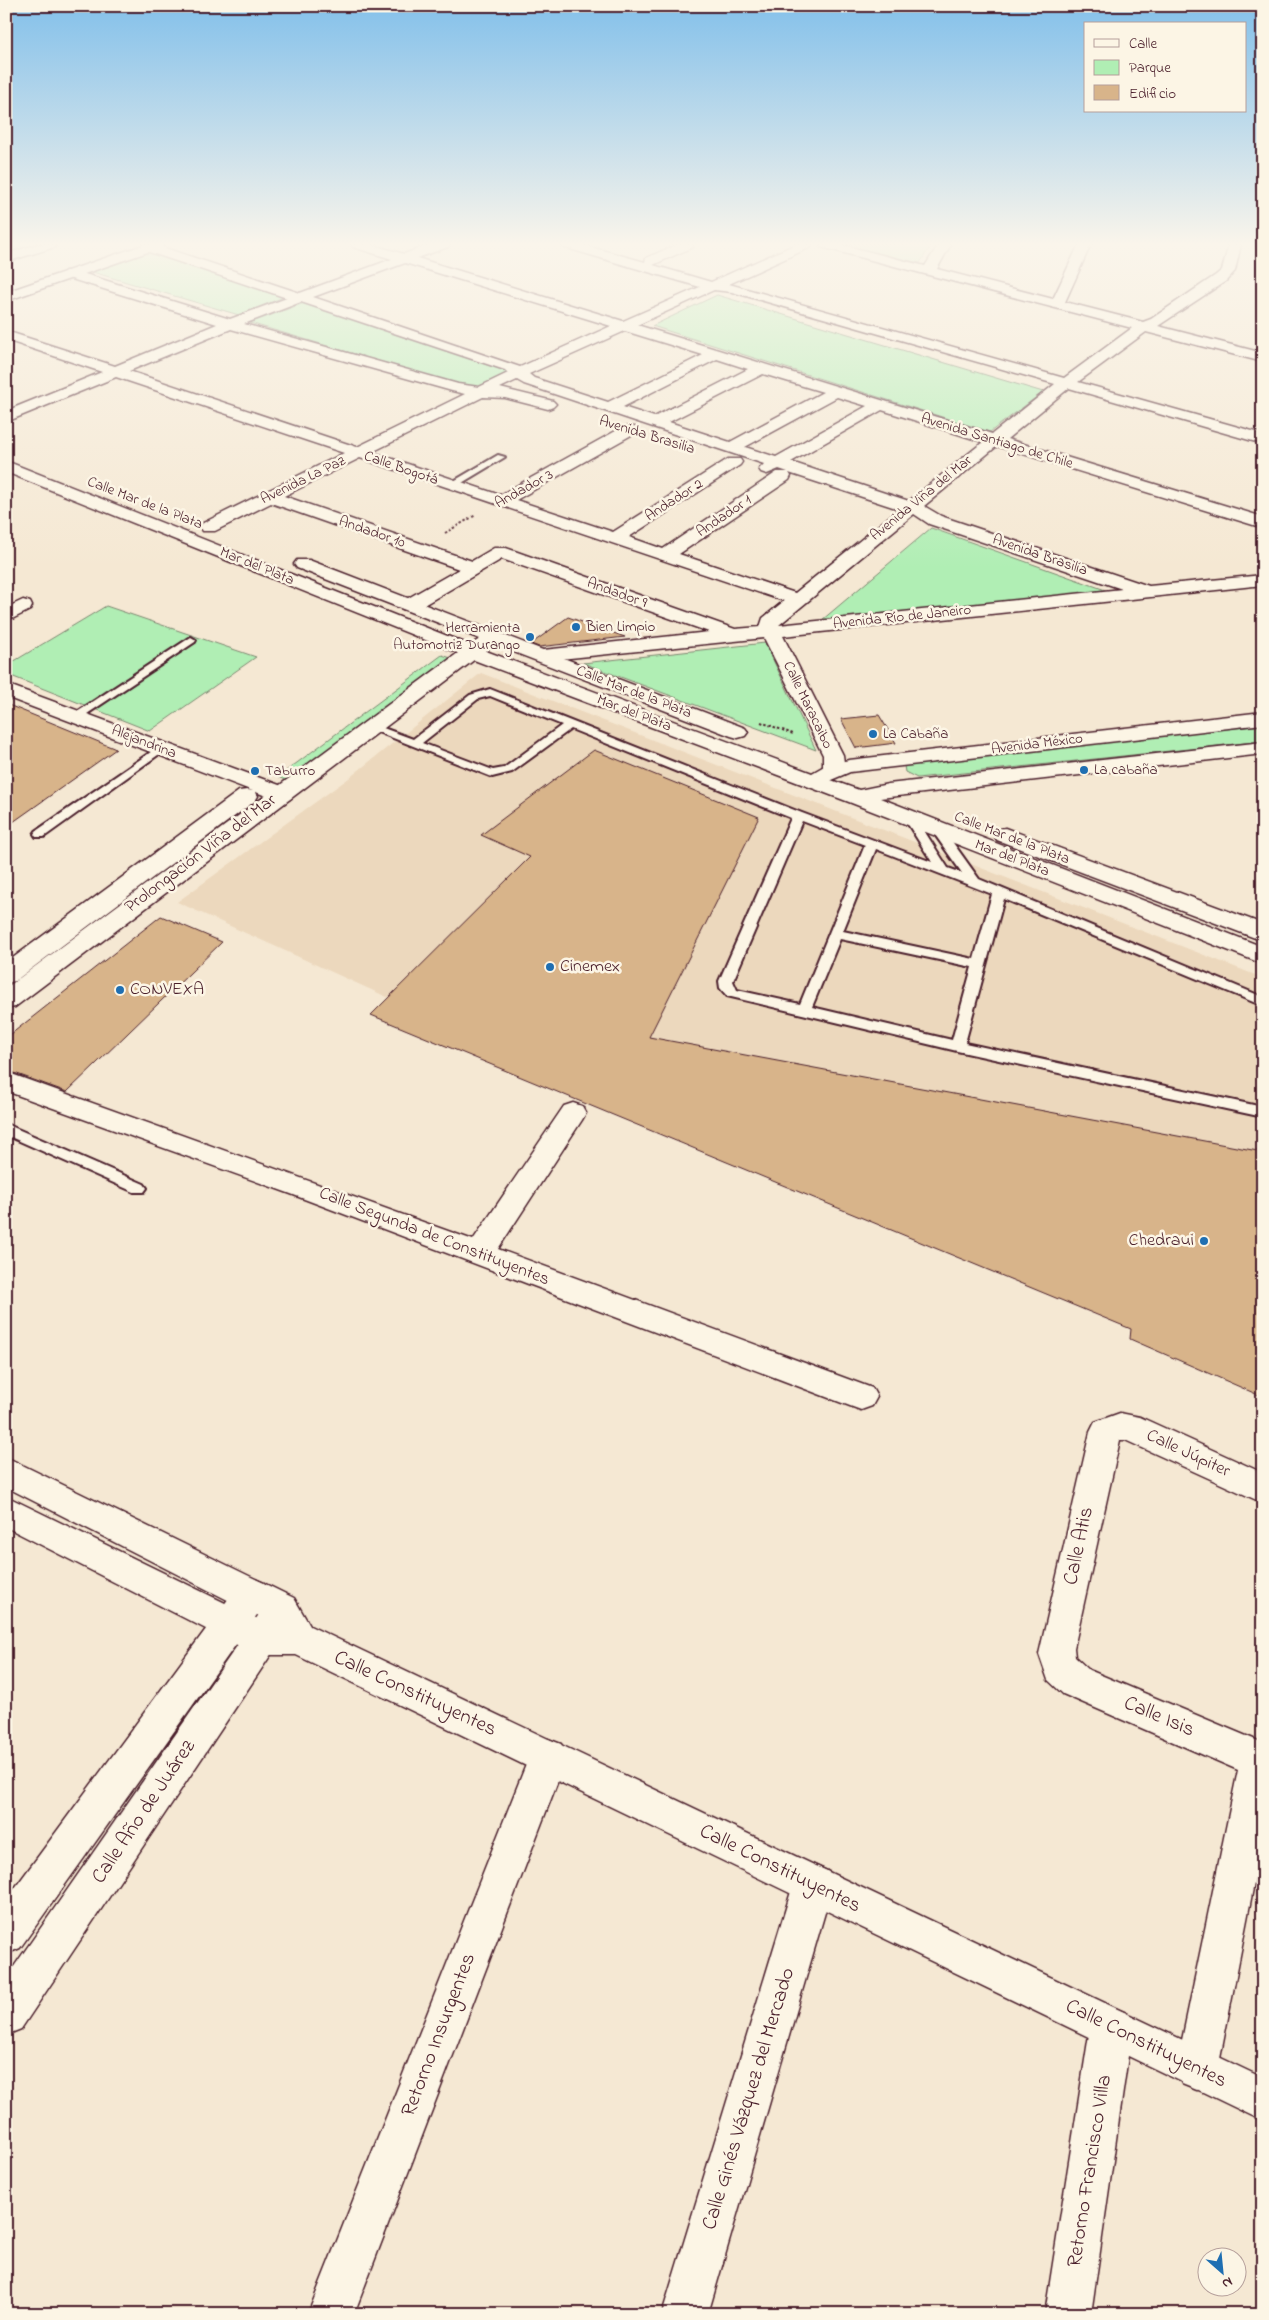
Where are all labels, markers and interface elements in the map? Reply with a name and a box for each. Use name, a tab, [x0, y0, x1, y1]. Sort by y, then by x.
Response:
legend	[1084, 22, 1246, 112]
text: Calle	[1129, 33, 1157, 55]
text: Parque	[1129, 57, 1171, 79]
text: Edificio	[1129, 83, 1176, 105]
street label: Avenida Santiago de Chile	[918, 407, 1076, 476]
street label: Avenida Brasilia	[596, 410, 698, 460]
street label: Calle Bogotá	[361, 445, 441, 492]
street label: Avenida La Paz	[257, 450, 350, 510]
street label: Avenida Viña del Mar	[865, 450, 977, 546]
street label: Andador 3	[491, 464, 557, 514]
street label: Calle Mar de la Plata	[84, 471, 206, 535]
street label: Andador 2	[641, 473, 708, 527]
street label: Andador 1	[692, 489, 756, 543]
street label: Andador 10	[336, 510, 409, 554]
street label: Avenida Brasilia	[990, 528, 1090, 582]
street label: Mar del Plata	[216, 541, 298, 591]
street label: Andador 9	[584, 572, 650, 614]
street label: Avenida Río de Janeiro	[832, 599, 972, 635]
place label: Bien Limpio	[585, 616, 655, 638]
place label: Herramienta Automotriz Durango	[393, 617, 520, 657]
marker: Bien Limpio	[570, 621, 582, 633]
marker: Herramienta Automotriz Durango	[524, 631, 536, 643]
street label: Calle Maracaibo	[777, 657, 839, 753]
street label: Calle Mar de la Plata	[573, 660, 695, 724]
street label: Mar del Plata	[593, 689, 675, 737]
street label: Alejandrina	[108, 719, 180, 765]
place label: La Cabaña	[883, 723, 948, 745]
street label: Avenida México	[990, 727, 1084, 761]
marker: La Cabaña	[867, 728, 879, 740]
place label: La cabaña	[1094, 759, 1158, 781]
place label: Taburro	[265, 760, 315, 782]
marker: La cabaña	[1078, 764, 1090, 776]
marker: Taburro	[249, 765, 261, 777]
street label: Prolongación Viña del Mar	[120, 788, 283, 921]
street label: Calle Mar de la Plata	[951, 806, 1073, 870]
street label: Mar del Plata	[971, 834, 1053, 882]
place label: Cinemex	[560, 954, 620, 980]
marker: Cinemex	[544, 961, 556, 973]
place label: CONVEXA	[130, 977, 204, 1003]
marker: CONVEXA	[114, 984, 126, 996]
street label: Calle Segunda de Constituyentes	[315, 1181, 553, 1294]
place label: Chedraui	[1129, 1228, 1194, 1254]
marker: Chedraui	[1198, 1235, 1210, 1247]
street label: Calle Júpiter	[1142, 1423, 1235, 1485]
street label: Calle Atis	[1056, 1504, 1102, 1588]
street label: Calle Constituyentes	[328, 1643, 501, 1747]
street label: Calle Isis	[1119, 1689, 1199, 1745]
street label: Calle Año de Juárez	[85, 1734, 204, 1890]
street label: Calle Constituyentes	[693, 1817, 866, 1923]
street label: Retorno Insurgentes	[394, 1949, 486, 2122]
street label: Calle Ginés Vázquez del Mercado	[695, 1964, 803, 2234]
street label: Calle Constituyentes	[1059, 1992, 1232, 2098]
street label: Retorno Francisco Villa	[1060, 2073, 1120, 2269]
north arrow	[1196, 2248, 1246, 2298]
text: N	[1218, 2271, 1236, 2294]

